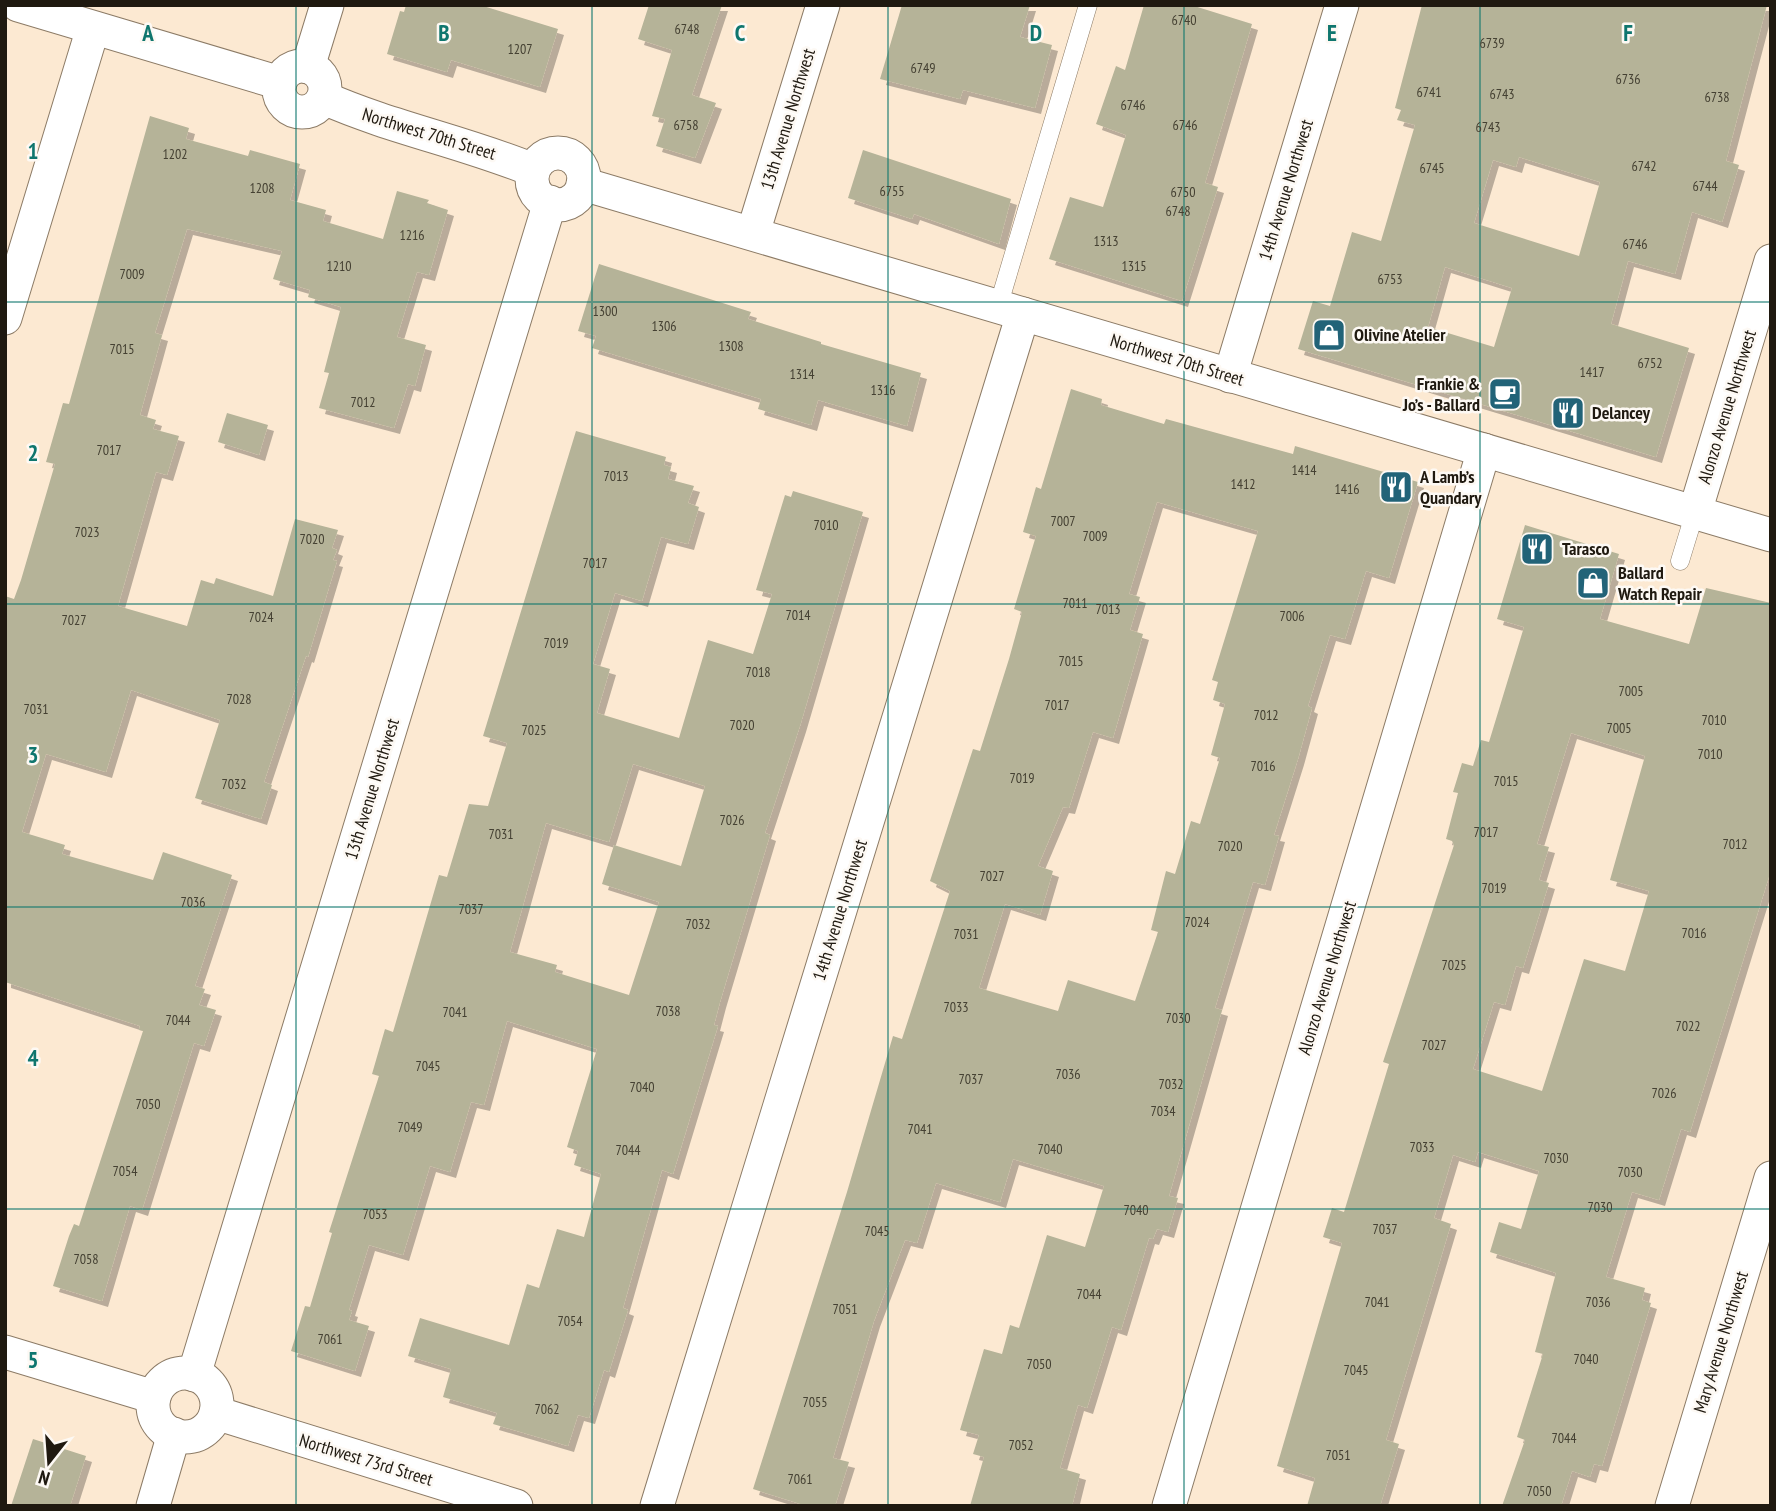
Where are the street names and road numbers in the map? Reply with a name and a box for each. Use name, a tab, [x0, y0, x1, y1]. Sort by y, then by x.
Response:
street label: 13th Avenue Northwest	[755, 45, 820, 192]
street label: Northwest 70th Street	[360, 102, 499, 165]
street label: 14th Avenue Northwest	[1253, 116, 1318, 263]
street label: Alonzo Avenue Northwest	[1692, 327, 1761, 487]
street label: Northwest 70th Street	[1108, 328, 1247, 391]
street label: 13th Avenue Northwest	[339, 715, 404, 862]
street label: 14th Avenue Northwest	[807, 836, 872, 983]
street label: Alonzo Avenue Northwest	[1292, 898, 1361, 1058]
street label: Mary Avenue Northwest	[1688, 1268, 1753, 1416]
street label: Northwest 73rd Street	[297, 1428, 436, 1491]

